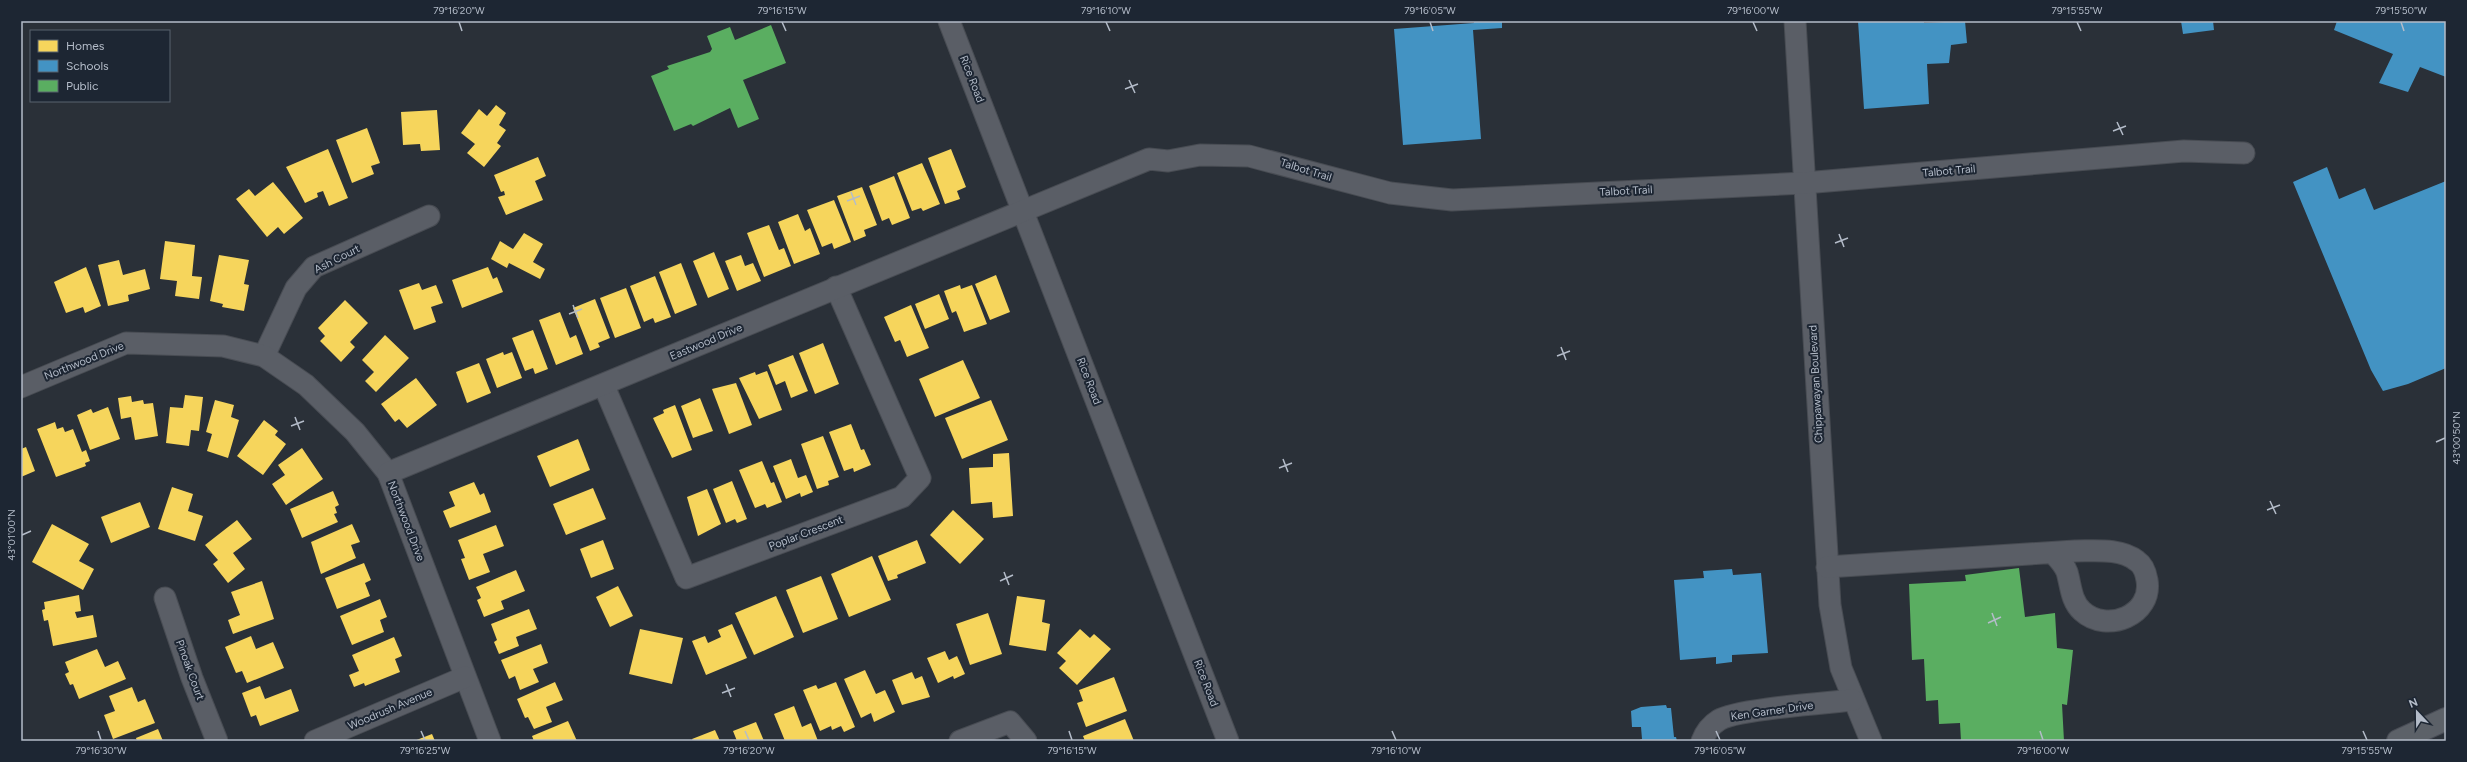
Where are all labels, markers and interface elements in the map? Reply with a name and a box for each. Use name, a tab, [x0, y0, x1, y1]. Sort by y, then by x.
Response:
text: 79°16'20"W	[433, 4, 485, 17]
text: 79°16'15"W	[757, 4, 807, 17]
text: 79°16'10"W	[1081, 4, 1131, 17]
text: 79°16'05"W	[1404, 4, 1456, 17]
text: 79°16'00"W	[1727, 4, 1779, 17]
text: 79°15'55"W	[2052, 4, 2103, 17]
text: 79°15'50"W	[2375, 4, 2427, 17]
legend	[30, 30, 170, 102]
text: Homes	[66, 39, 105, 53]
street label: Rice Road	[957, 54, 987, 104]
text: Schools	[66, 59, 109, 73]
text: Public	[66, 79, 99, 93]
street label: Talbot Trail	[1279, 156, 1333, 184]
street label: Talbot Trail	[1922, 162, 1976, 180]
street label: Talbot Trail	[1599, 183, 1653, 199]
street label: Ash Court	[312, 242, 362, 276]
street label: Eastwood Drive	[668, 321, 744, 363]
street label: Chippawayan Boulevard	[1806, 325, 1826, 443]
street label: Northwood Drive	[42, 339, 126, 383]
street label: Rice Road	[1074, 356, 1104, 406]
text: 43°00'50"N	[2450, 411, 2463, 465]
street label: Northwood Drive	[385, 479, 427, 563]
text: 43°01'00"N	[5, 509, 18, 561]
street label: Poplar Crescent	[767, 513, 845, 553]
street label: Pinoak Court	[173, 638, 207, 702]
street label: Rice Road	[1191, 658, 1221, 708]
street label: Woodrush Avenue	[346, 685, 434, 733]
north arrow	[2397, 692, 2437, 732]
text: N	[2407, 696, 2420, 711]
street label: Ken Garner Drive	[1730, 699, 1814, 723]
text: 79°16'30"W	[75, 744, 127, 757]
text: 79°16'25"W	[400, 744, 451, 757]
text: 79°16'20"W	[723, 744, 775, 757]
text: 79°16'15"W	[1047, 744, 1097, 757]
text: 79°16'10"W	[1371, 744, 1421, 757]
text: 79°16'05"W	[1694, 744, 1746, 757]
text: 79°16'00"W	[2017, 744, 2069, 757]
text: 79°15'55"W	[2342, 744, 2393, 757]

